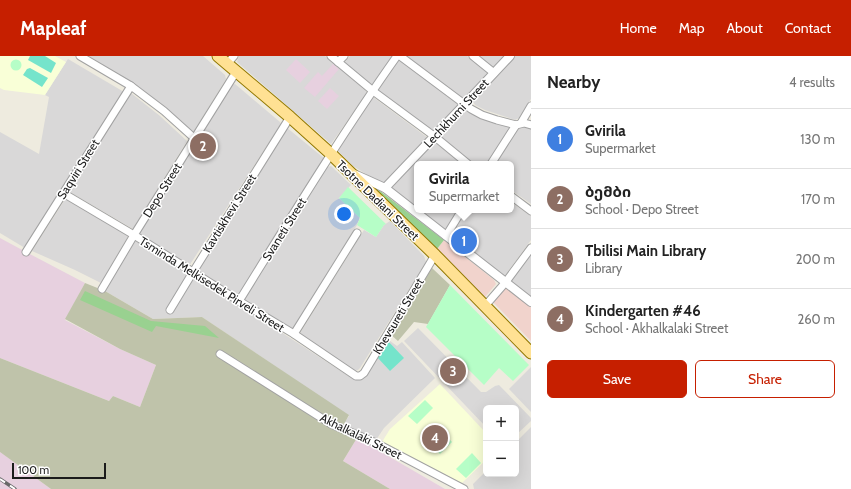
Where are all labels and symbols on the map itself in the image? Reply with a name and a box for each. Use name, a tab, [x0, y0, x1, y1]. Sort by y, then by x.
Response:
street label: Lechkhumi Street	[420, 75, 492, 151]
pin: 2	[190, 131, 216, 161]
street label: Saqviri Street	[54, 136, 102, 202]
street label: Tsotne Dadiani Street	[334, 157, 422, 243]
street label: Depo Street	[139, 160, 185, 220]
street label: Kavtiskhevi Street	[199, 171, 259, 255]
street label: Svaneti Street	[259, 195, 309, 263]
your location	[334, 204, 354, 224]
pin: 1	[451, 226, 477, 256]
street label: Tsminda Melkisedek Pirveli Street	[137, 233, 287, 335]
street label: Khevsureti Street	[369, 275, 427, 357]
pin: 3	[440, 356, 466, 386]
street label: Akhalkalaki Street	[318, 410, 404, 462]
pin: 4	[422, 423, 448, 453]
scale bar	[12, 461, 106, 480]

